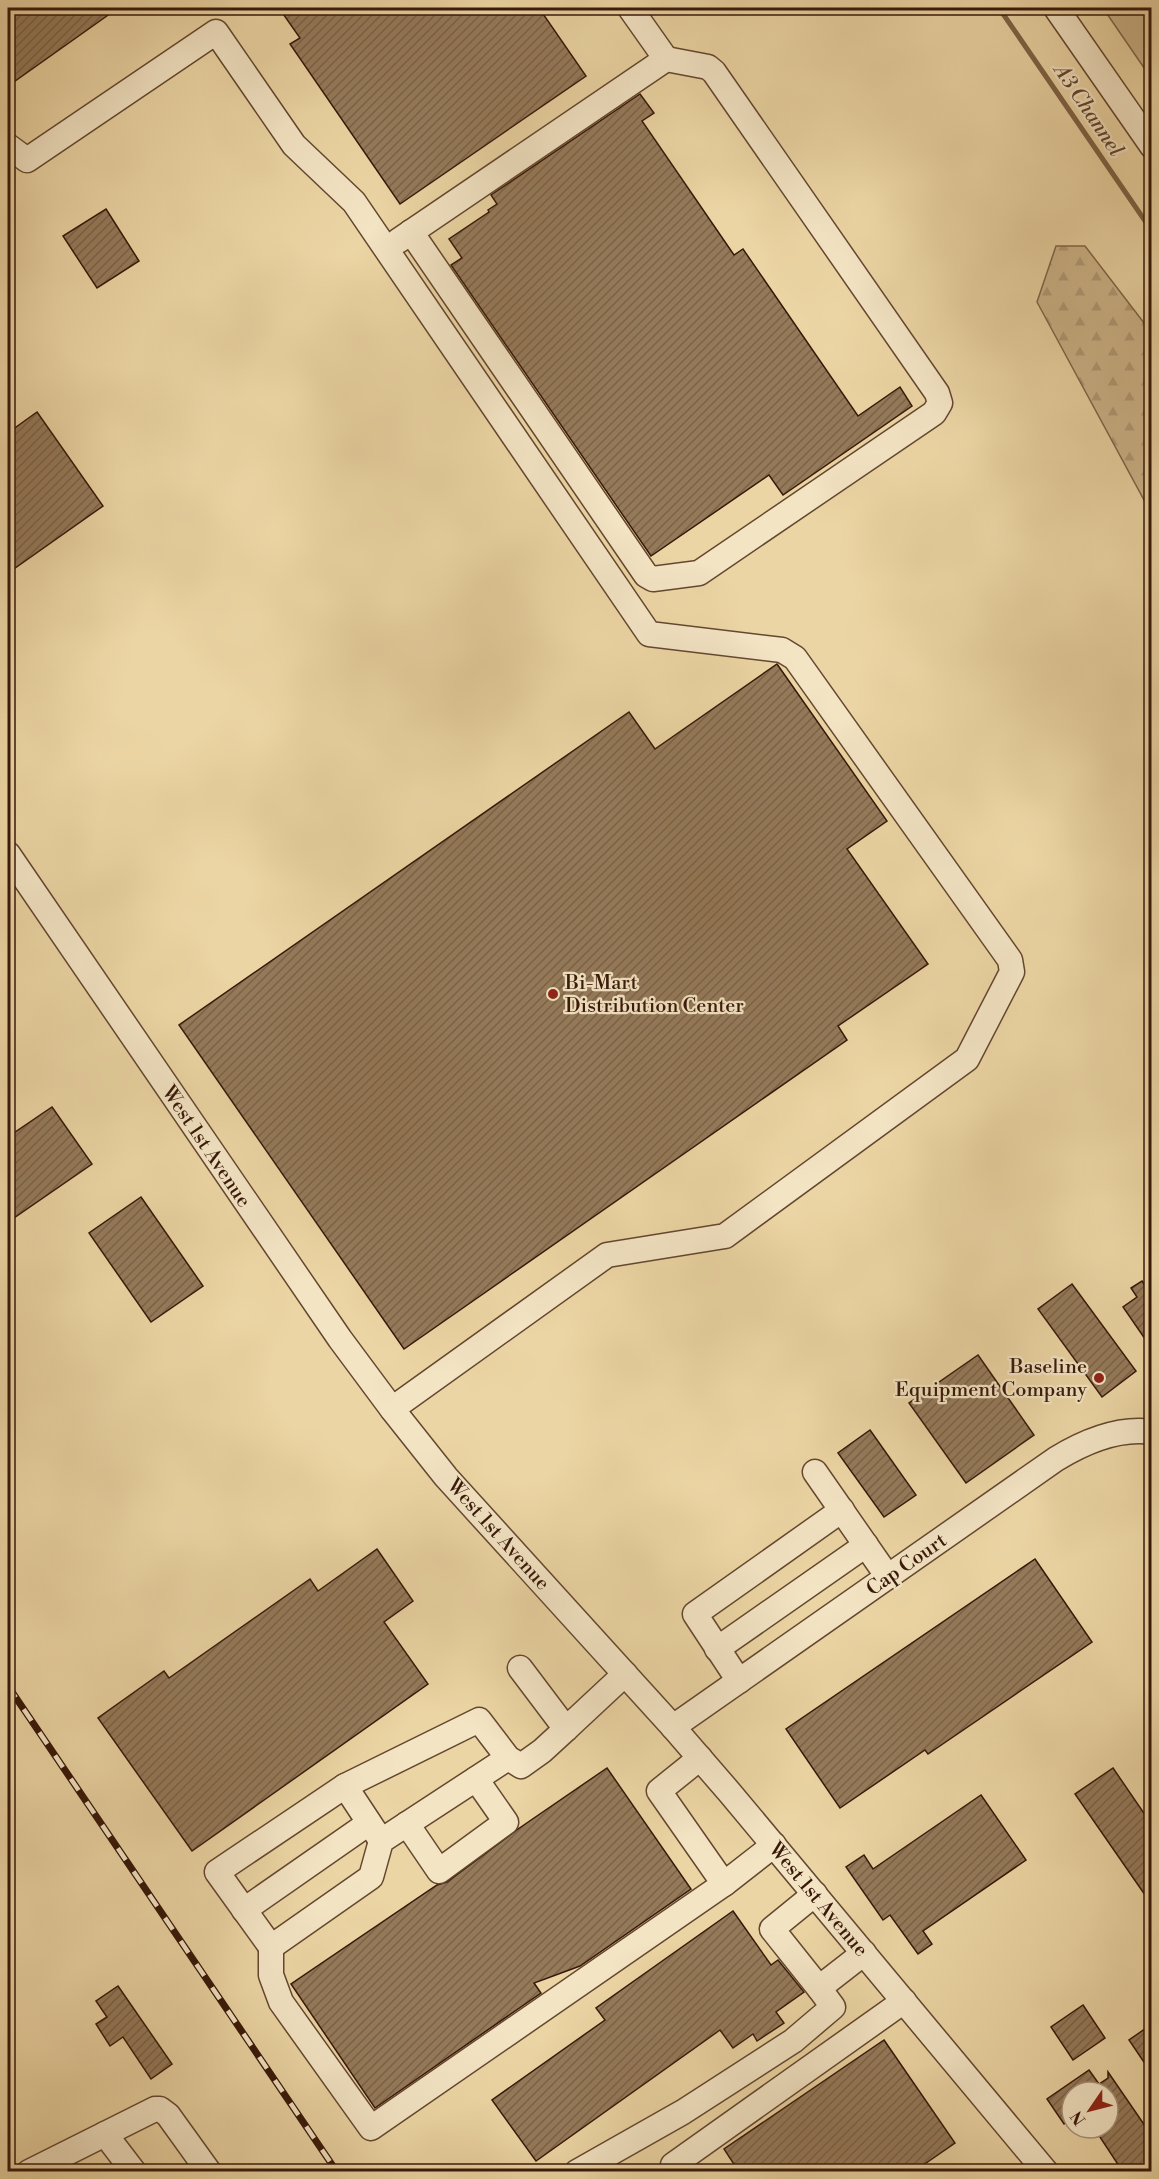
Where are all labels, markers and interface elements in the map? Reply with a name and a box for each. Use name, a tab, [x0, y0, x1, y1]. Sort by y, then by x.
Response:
water label: A3 Channel	[1047, 58, 1129, 162]
place label: Bi-Mart Distribution Center	[564, 971, 744, 1019]
marker: Bi-Mart Distribution Center	[546, 987, 560, 1001]
street label: West 1st Avenue	[155, 1080, 256, 1213]
place label: Baseline Equipment Company	[895, 1355, 1087, 1403]
marker: Baseline Equipment Company	[1092, 1371, 1106, 1385]
street label: West 1st Avenue	[441, 1473, 555, 1596]
street label: Cap Court	[862, 1529, 952, 1602]
street label: West 1st Avenue	[762, 1837, 873, 1962]
north arrow	[1060, 2080, 1120, 2140]
text: N	[1067, 2107, 1090, 2129]

